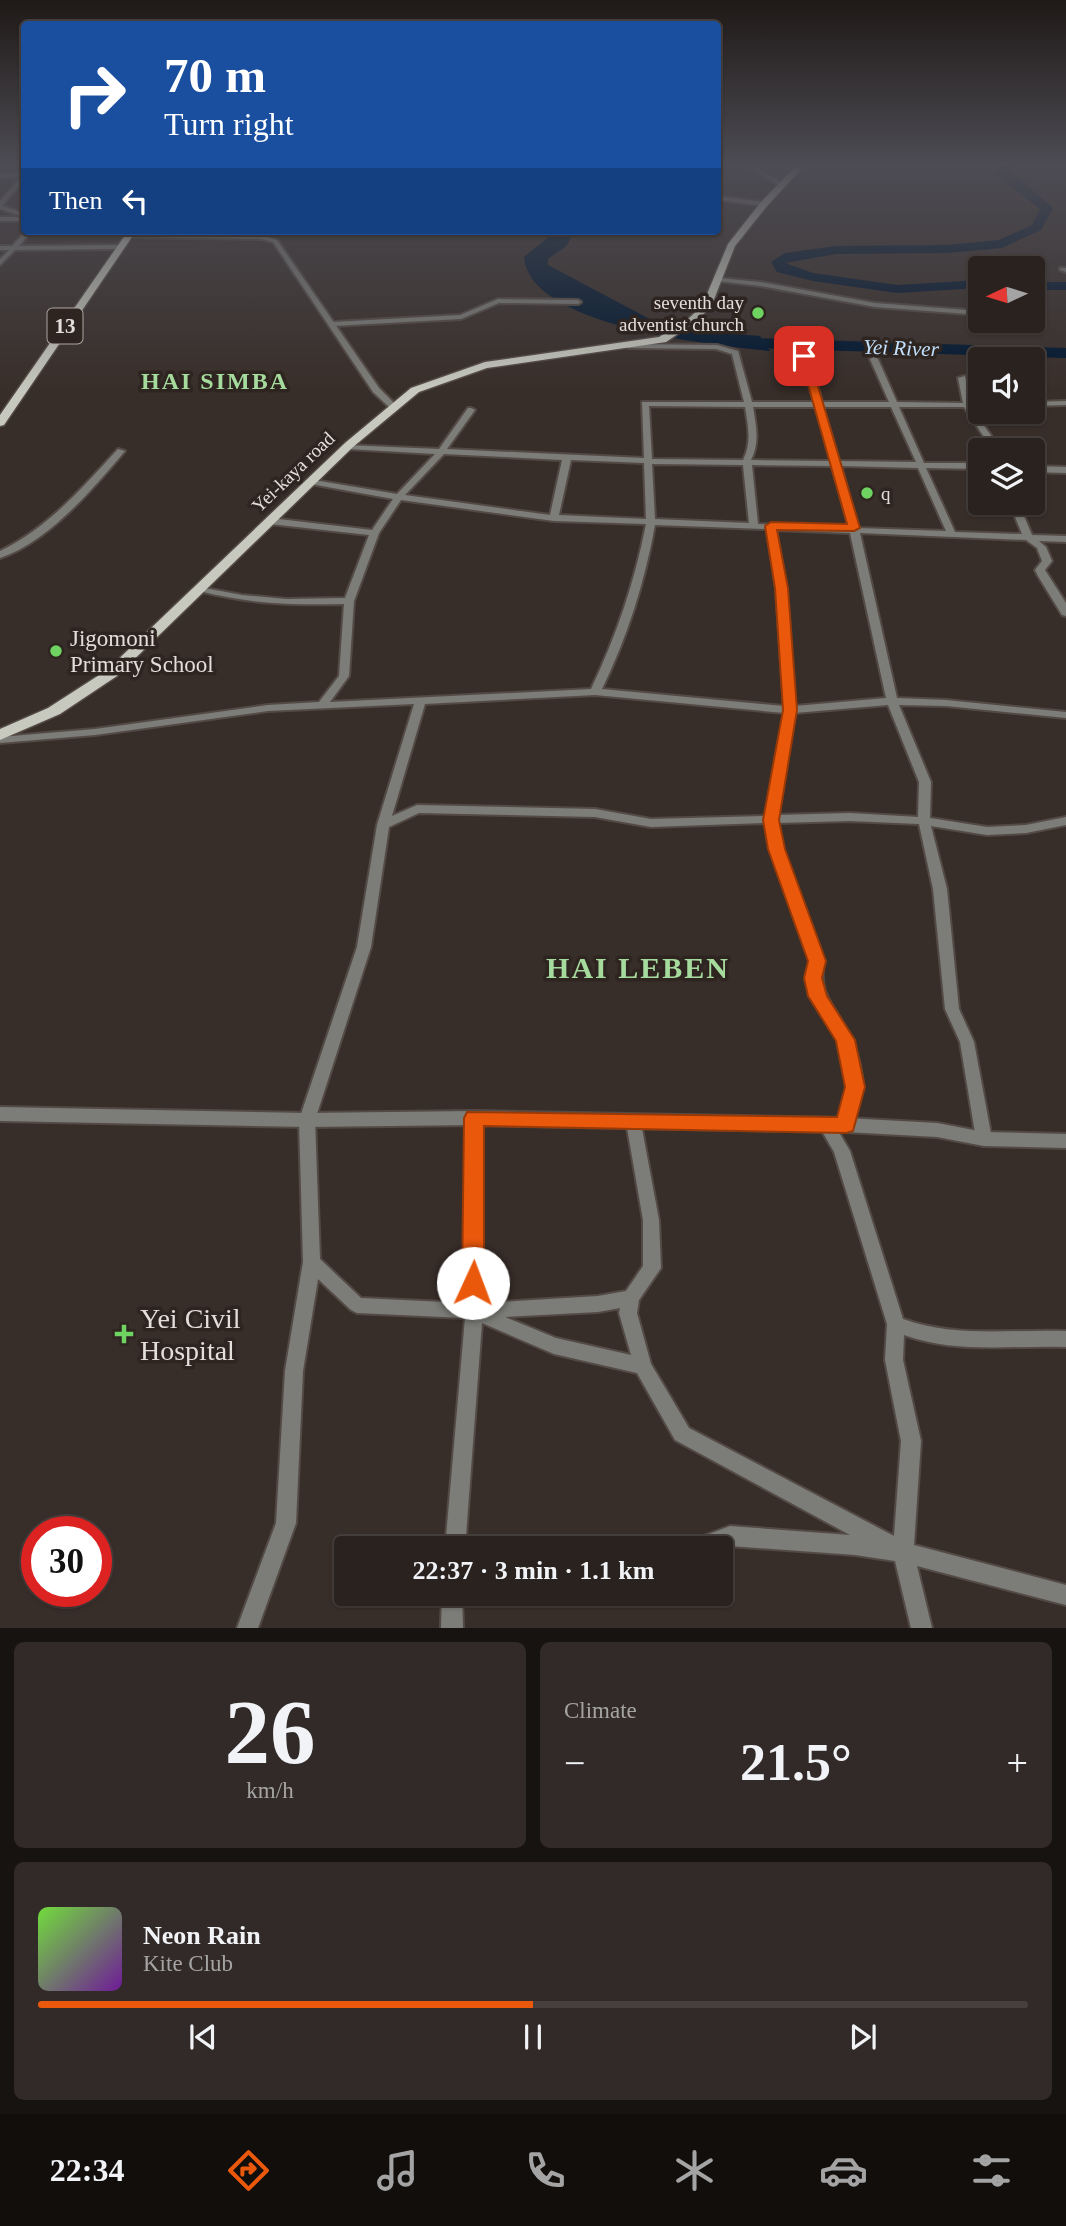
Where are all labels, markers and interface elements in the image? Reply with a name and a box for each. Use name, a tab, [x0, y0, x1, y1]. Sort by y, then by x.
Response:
text: 70 m	[164, 48, 266, 103]
icon: right	[49, 49, 140, 140]
text: Turn right	[164, 106, 294, 142]
icon: left	[116, 182, 154, 220]
text: Then	[49, 186, 102, 215]
north arrow	[968, 256, 1045, 332]
map controls	[968, 256, 1045, 515]
place label: seventh day adventist church	[619, 292, 744, 335]
marker: seventh day adventist church	[750, 305, 766, 321]
road number: 13	[48, 308, 82, 344]
pin	[774, 326, 834, 386]
water label: Yei River	[863, 335, 940, 361]
icon: arrive	[785, 337, 823, 375]
button: sound	[968, 347, 1045, 424]
district label: HAI SIMBA	[141, 368, 289, 394]
street label: Yei-kaya road	[247, 427, 339, 516]
button: layers	[968, 438, 1045, 515]
place label: q	[881, 483, 891, 504]
marker: q	[859, 485, 875, 501]
place label: Jigomoni Primary School	[70, 626, 214, 677]
marker: Jigomoni Primary School	[48, 643, 64, 659]
district label: HAI LEBEN	[546, 951, 730, 984]
position arrow	[436, 1246, 510, 1320]
place label: Yei Civil Hospital	[140, 1303, 241, 1366]
marker: Yei Civil Hospital	[114, 1324, 134, 1344]
speed limit sign: 30	[21, 1516, 112, 1607]
text: 22:37 · 3 min · 1.1 km	[413, 1556, 654, 1585]
text: 26	[225, 1682, 316, 1783]
text: Climate	[564, 1698, 637, 1723]
text: 21.5°	[740, 1734, 852, 1791]
text: −	[564, 1742, 585, 1784]
text: +	[1007, 1742, 1028, 1784]
text: km/h	[246, 1778, 294, 1803]
text: Neon Rain	[143, 1921, 261, 1950]
text: Kite Club	[143, 1951, 233, 1976]
icon: previous	[184, 2018, 222, 2056]
icon: pause	[514, 2018, 552, 2056]
icon: next	[844, 2018, 882, 2056]
icon: directions	[224, 2146, 273, 2195]
icon: music	[373, 2146, 422, 2195]
icon: phone	[521, 2146, 570, 2195]
icon: climate	[670, 2146, 719, 2195]
icon: car	[819, 2146, 868, 2195]
icon: filters	[967, 2146, 1016, 2195]
text: 22:34	[50, 2152, 124, 2188]

